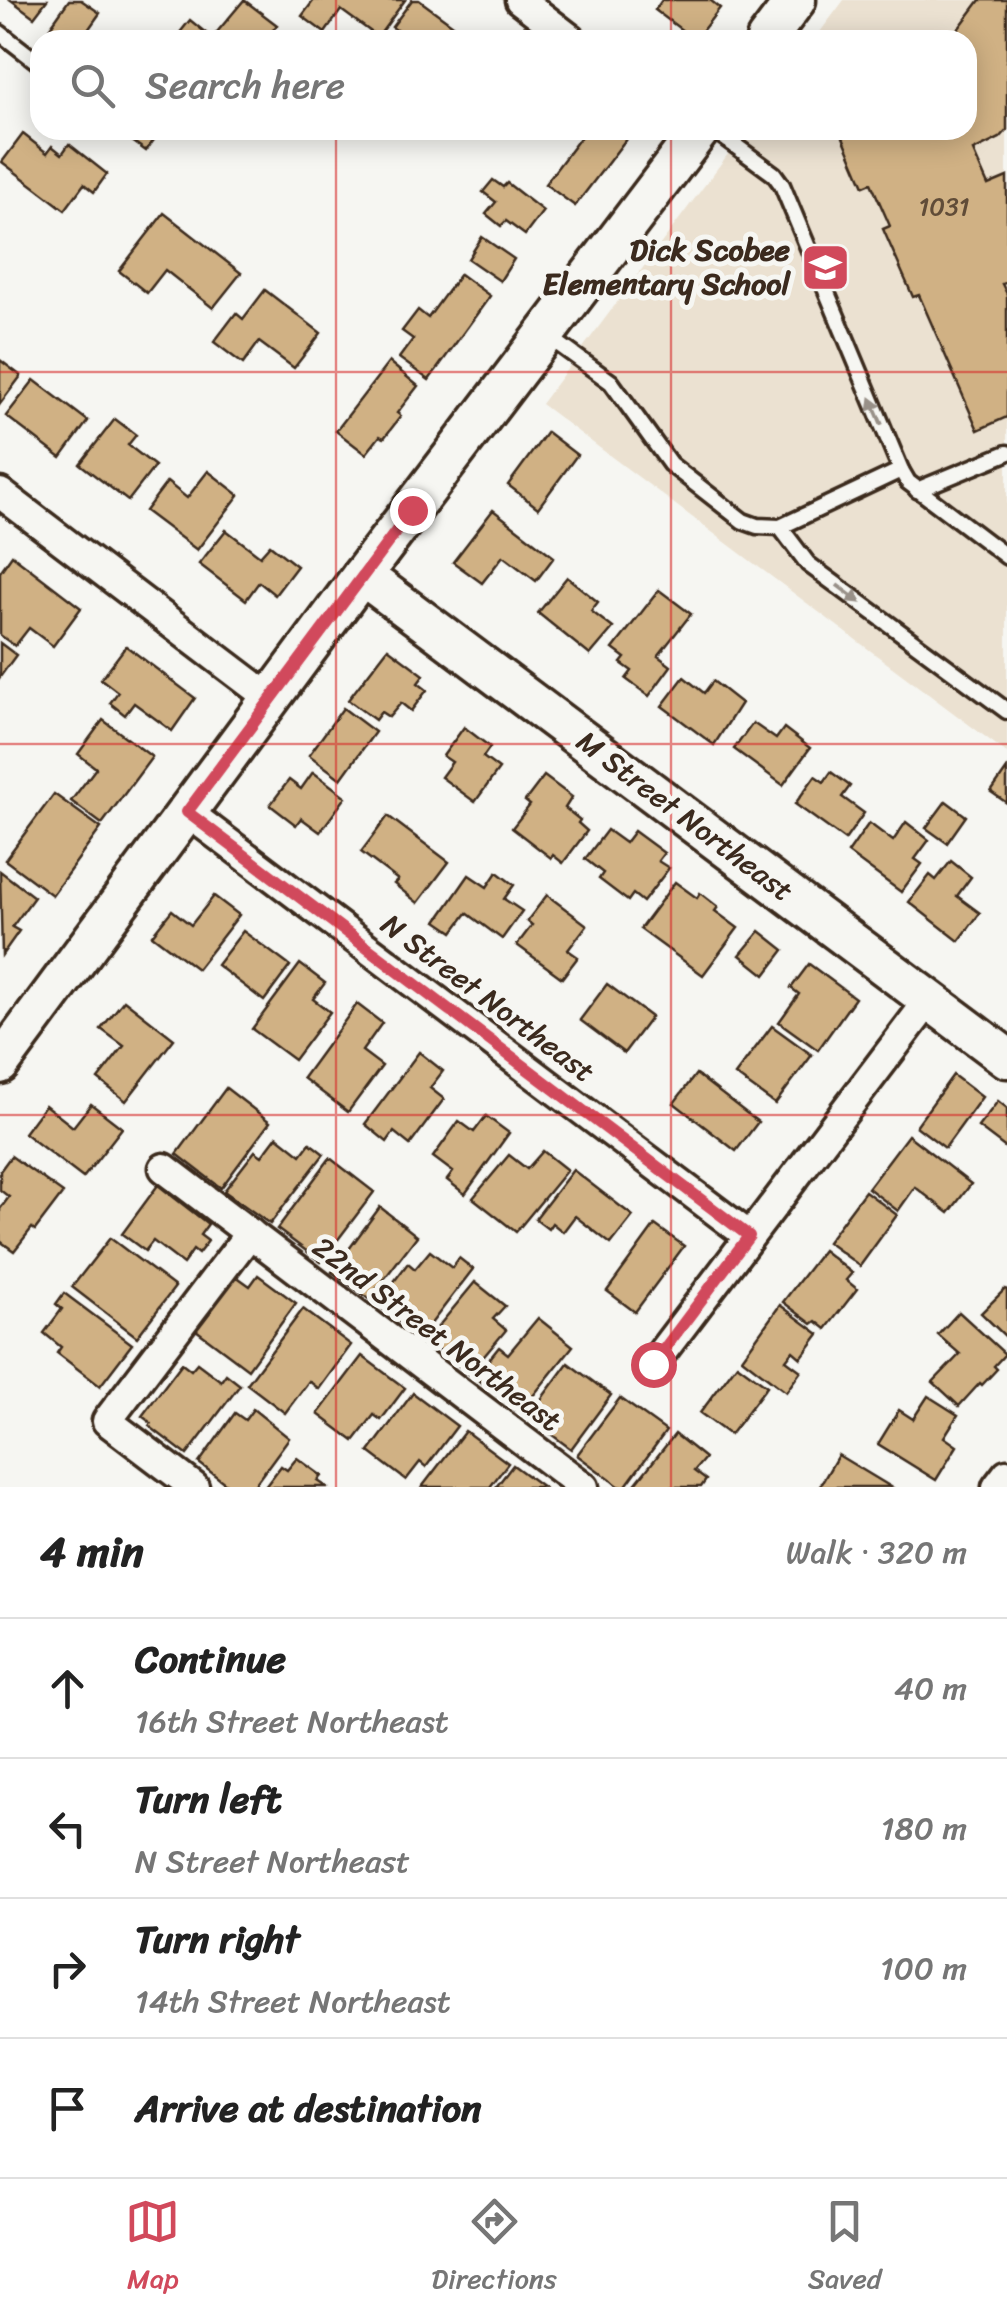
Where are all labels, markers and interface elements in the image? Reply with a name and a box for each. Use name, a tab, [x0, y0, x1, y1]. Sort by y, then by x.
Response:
search box	[30, 30, 977, 140]
text: Search here	[145, 52, 345, 119]
icon: search	[65, 58, 120, 113]
house number: 1031	[919, 184, 969, 229]
place label: Dick Scobee Elementary School	[542, 223, 791, 311]
school or university icon: Dick Scobee Elementary School	[799, 241, 851, 293]
one-way arrow	[868, 396, 884, 426]
route end	[390, 488, 436, 534]
one-way arrow	[836, 584, 862, 604]
street label: M Street Northeast	[564, 716, 806, 916]
street label: N Street Northeast	[369, 899, 607, 1097]
street label: 22nd Street Northeast	[300, 1222, 574, 1446]
route start	[631, 1342, 677, 1388]
text: 4 min	[40, 1515, 144, 1589]
text: Walk · 320 m	[786, 1524, 967, 1581]
text: Continue	[135, 1626, 286, 1693]
text: 40 m	[894, 1660, 967, 1717]
icon: ahead	[40, 1661, 95, 1716]
text: 16th Street Northeast	[135, 1693, 449, 1750]
text: Turn left	[135, 1766, 281, 1833]
text: 180 m	[881, 1800, 967, 1857]
icon: left	[40, 1801, 95, 1856]
text: N Street Northeast	[135, 1833, 410, 1890]
text: Turn right	[135, 1906, 300, 1973]
text: 100 m	[880, 1940, 967, 1997]
icon: right	[40, 1941, 95, 1996]
text: 14th Street Northeast	[135, 1973, 451, 2030]
text: Arrive at destination	[135, 2075, 482, 2142]
icon: arrive	[40, 2081, 95, 2136]
tab: Map	[125, 2194, 180, 2303]
tab: Directions	[431, 2194, 557, 2303]
tab: Saved	[808, 2194, 882, 2303]

